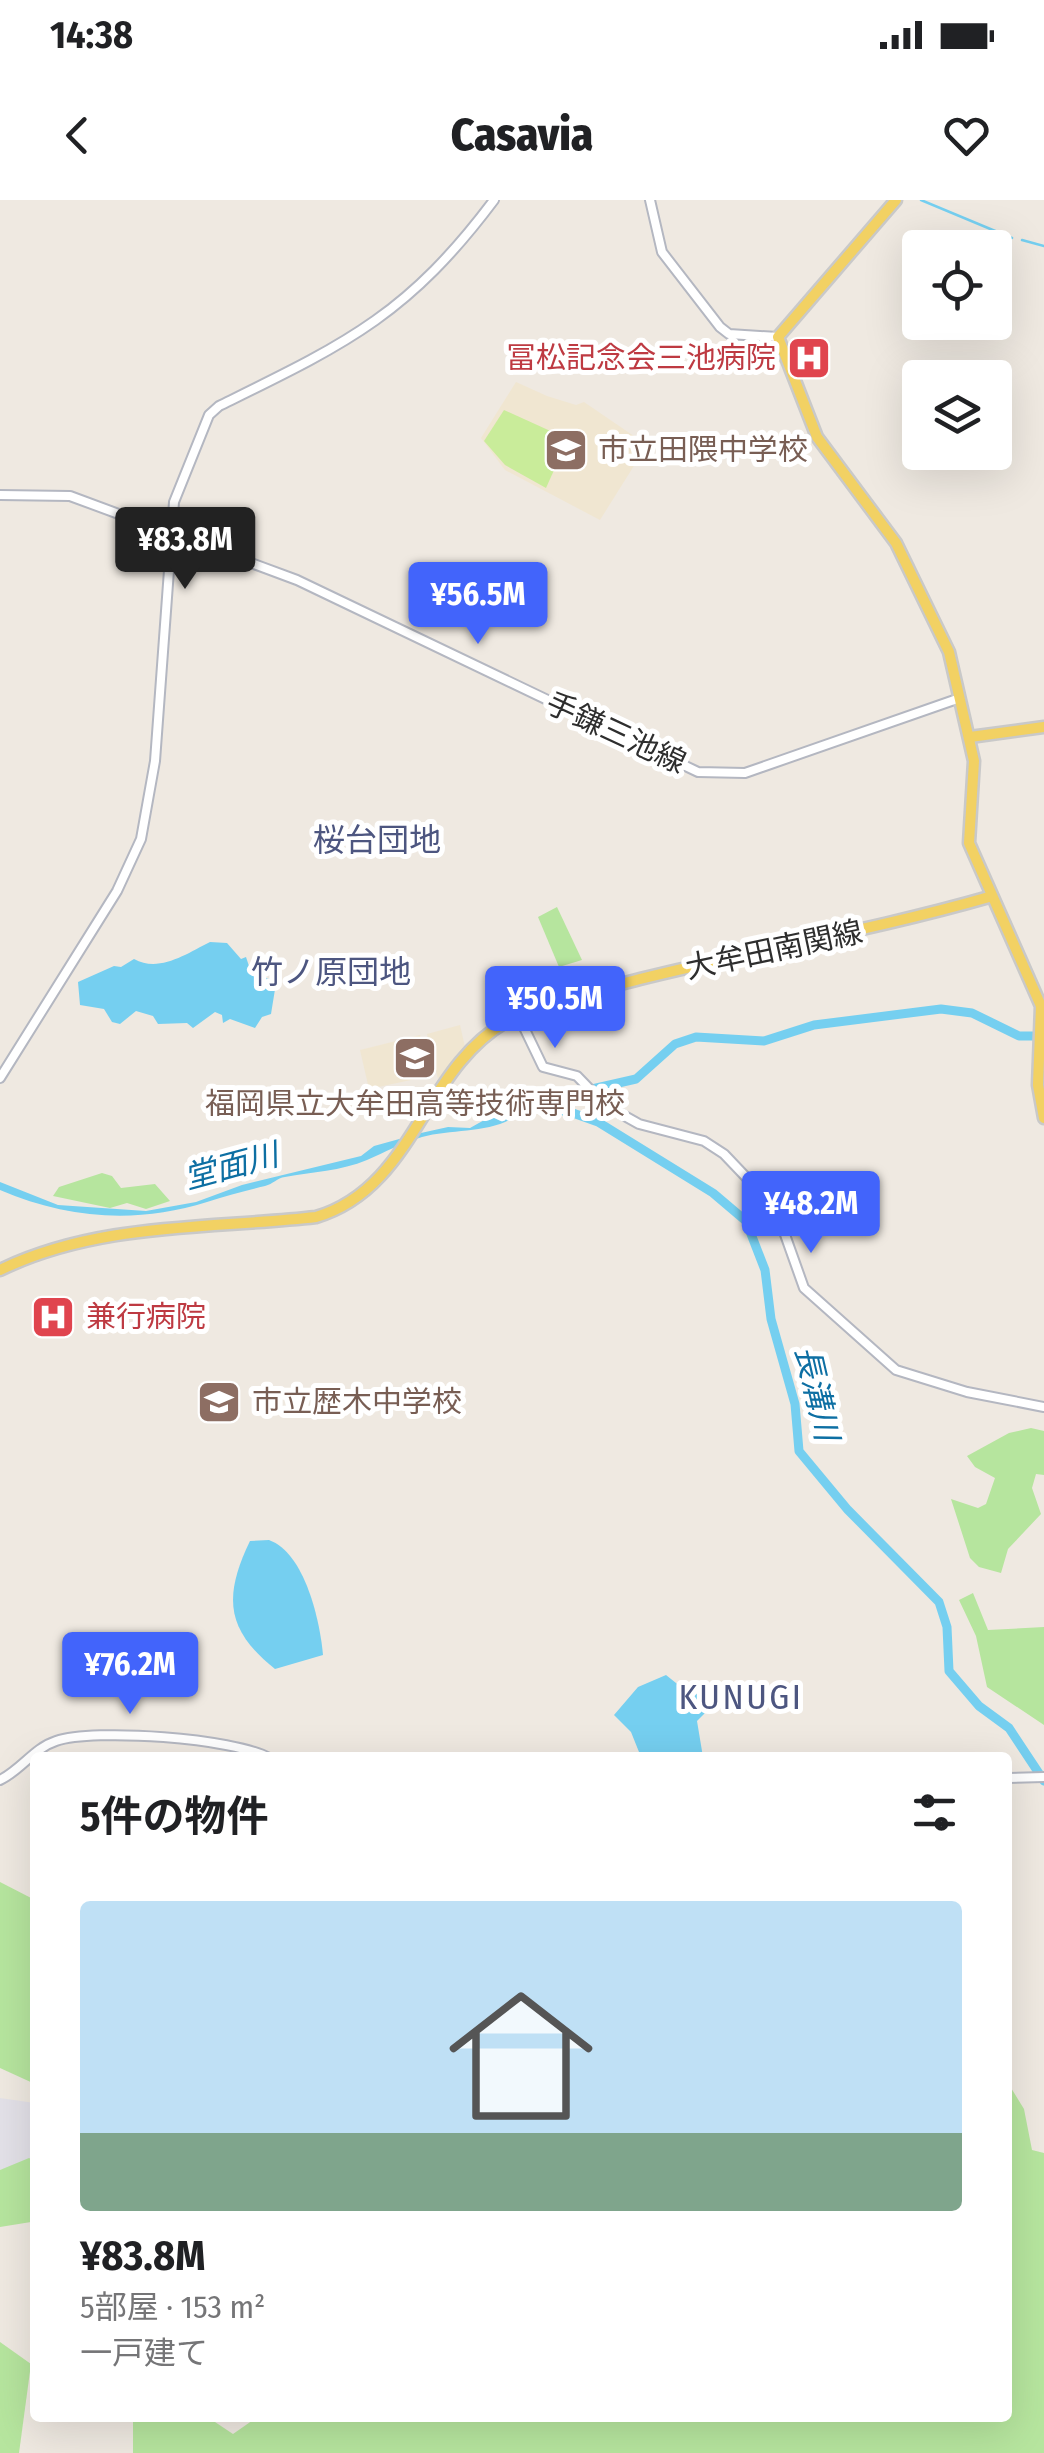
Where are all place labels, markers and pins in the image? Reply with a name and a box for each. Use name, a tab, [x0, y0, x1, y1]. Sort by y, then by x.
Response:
hospital icon: 冨松記念会三池病院	[786, 335, 832, 381]
place label: 冨松記念会三池病院	[506, 340, 776, 376]
school or university icon: 市立田隈中学校	[543, 427, 589, 473]
place label: 市立田隈中学校	[598, 432, 808, 468]
pin: ¥83.8M	[104, 507, 266, 592]
pin: ¥56.5M	[397, 562, 559, 647]
pin: ¥50.5M	[474, 966, 636, 1051]
school or university icon: 福岡県立大牟田高等技術専門校	[392, 1035, 438, 1081]
place label: 福岡県立大牟田高等技術専門校	[205, 1086, 625, 1122]
pin: ¥48.2M	[730, 1171, 892, 1256]
hospital icon: 兼行病院	[30, 1294, 76, 1340]
place label: 兼行病院	[86, 1299, 206, 1335]
school or university icon: 市立歴木中学校	[196, 1379, 242, 1425]
place label: 市立歴木中学校	[252, 1384, 462, 1420]
pin: ¥76.2M	[49, 1632, 211, 1717]

